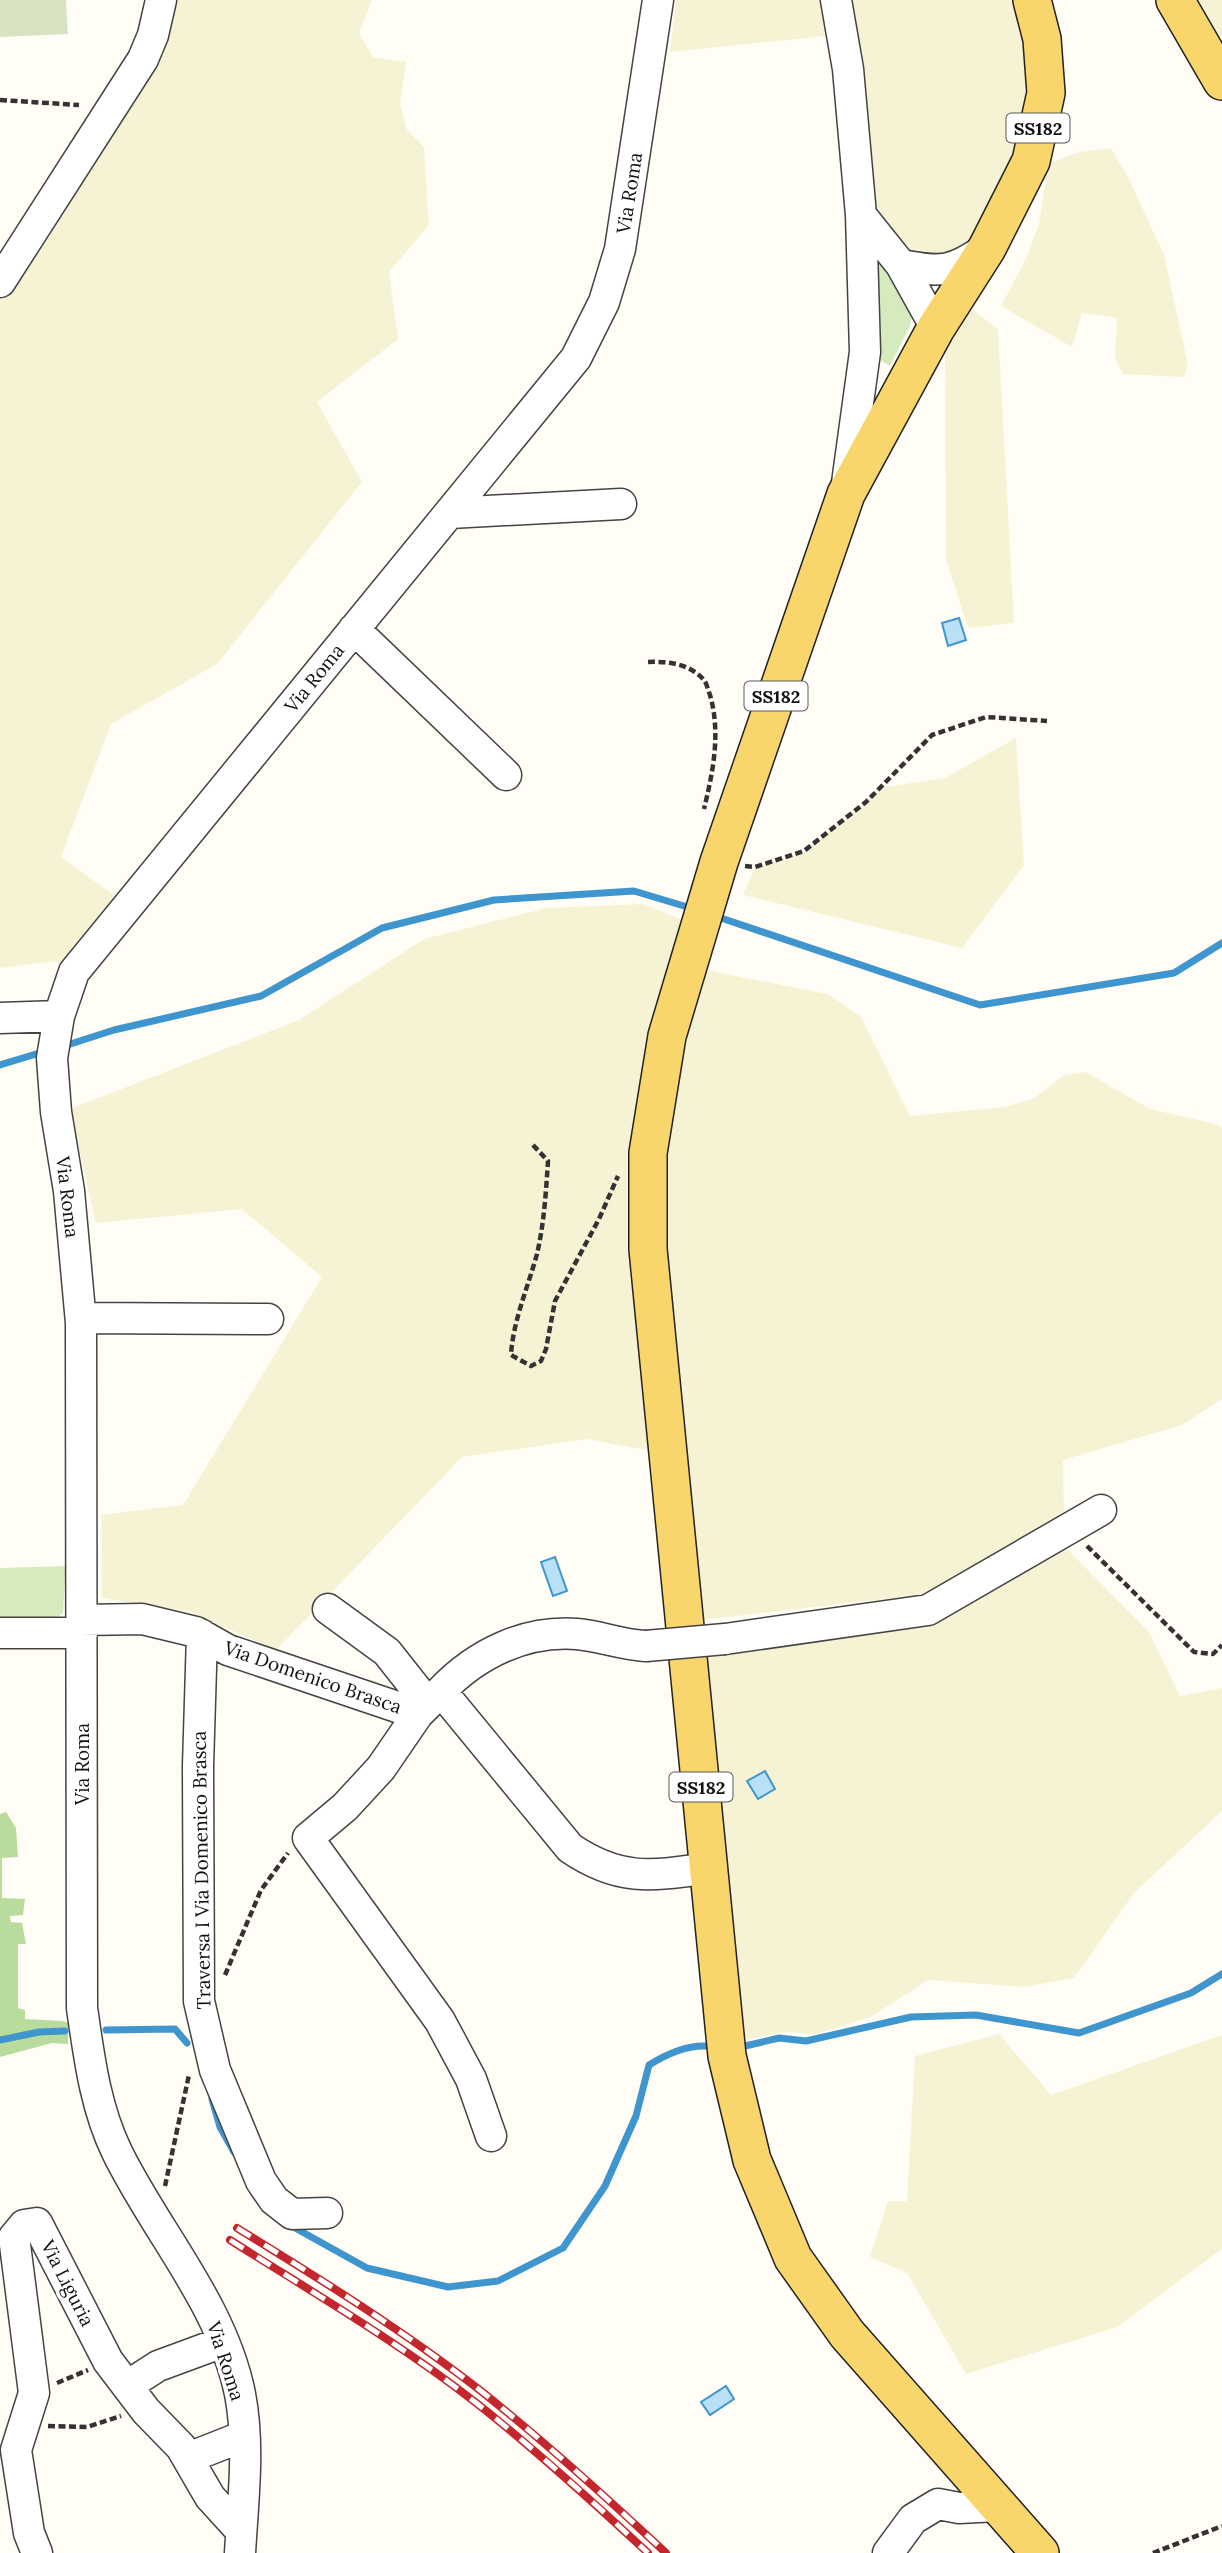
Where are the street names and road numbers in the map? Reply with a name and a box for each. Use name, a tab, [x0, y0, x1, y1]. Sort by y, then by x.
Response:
road number: SS182	[1006, 113, 1070, 142]
street label: Via Roma	[611, 150, 647, 236]
street label: Via Roma	[278, 638, 349, 718]
road number: SS182	[744, 682, 808, 710]
street label: Via Roma	[51, 1154, 85, 1239]
street label: Via Domenico Brasca	[220, 1635, 405, 1719]
street label: Via Roma	[70, 1723, 94, 1806]
street label: Traversa I Via Domenico Brasca	[187, 1730, 215, 2009]
road number: SS182	[670, 1772, 732, 1801]
street label: Via Liguria	[36, 2235, 100, 2330]
street label: Via Roma	[202, 2317, 250, 2404]

